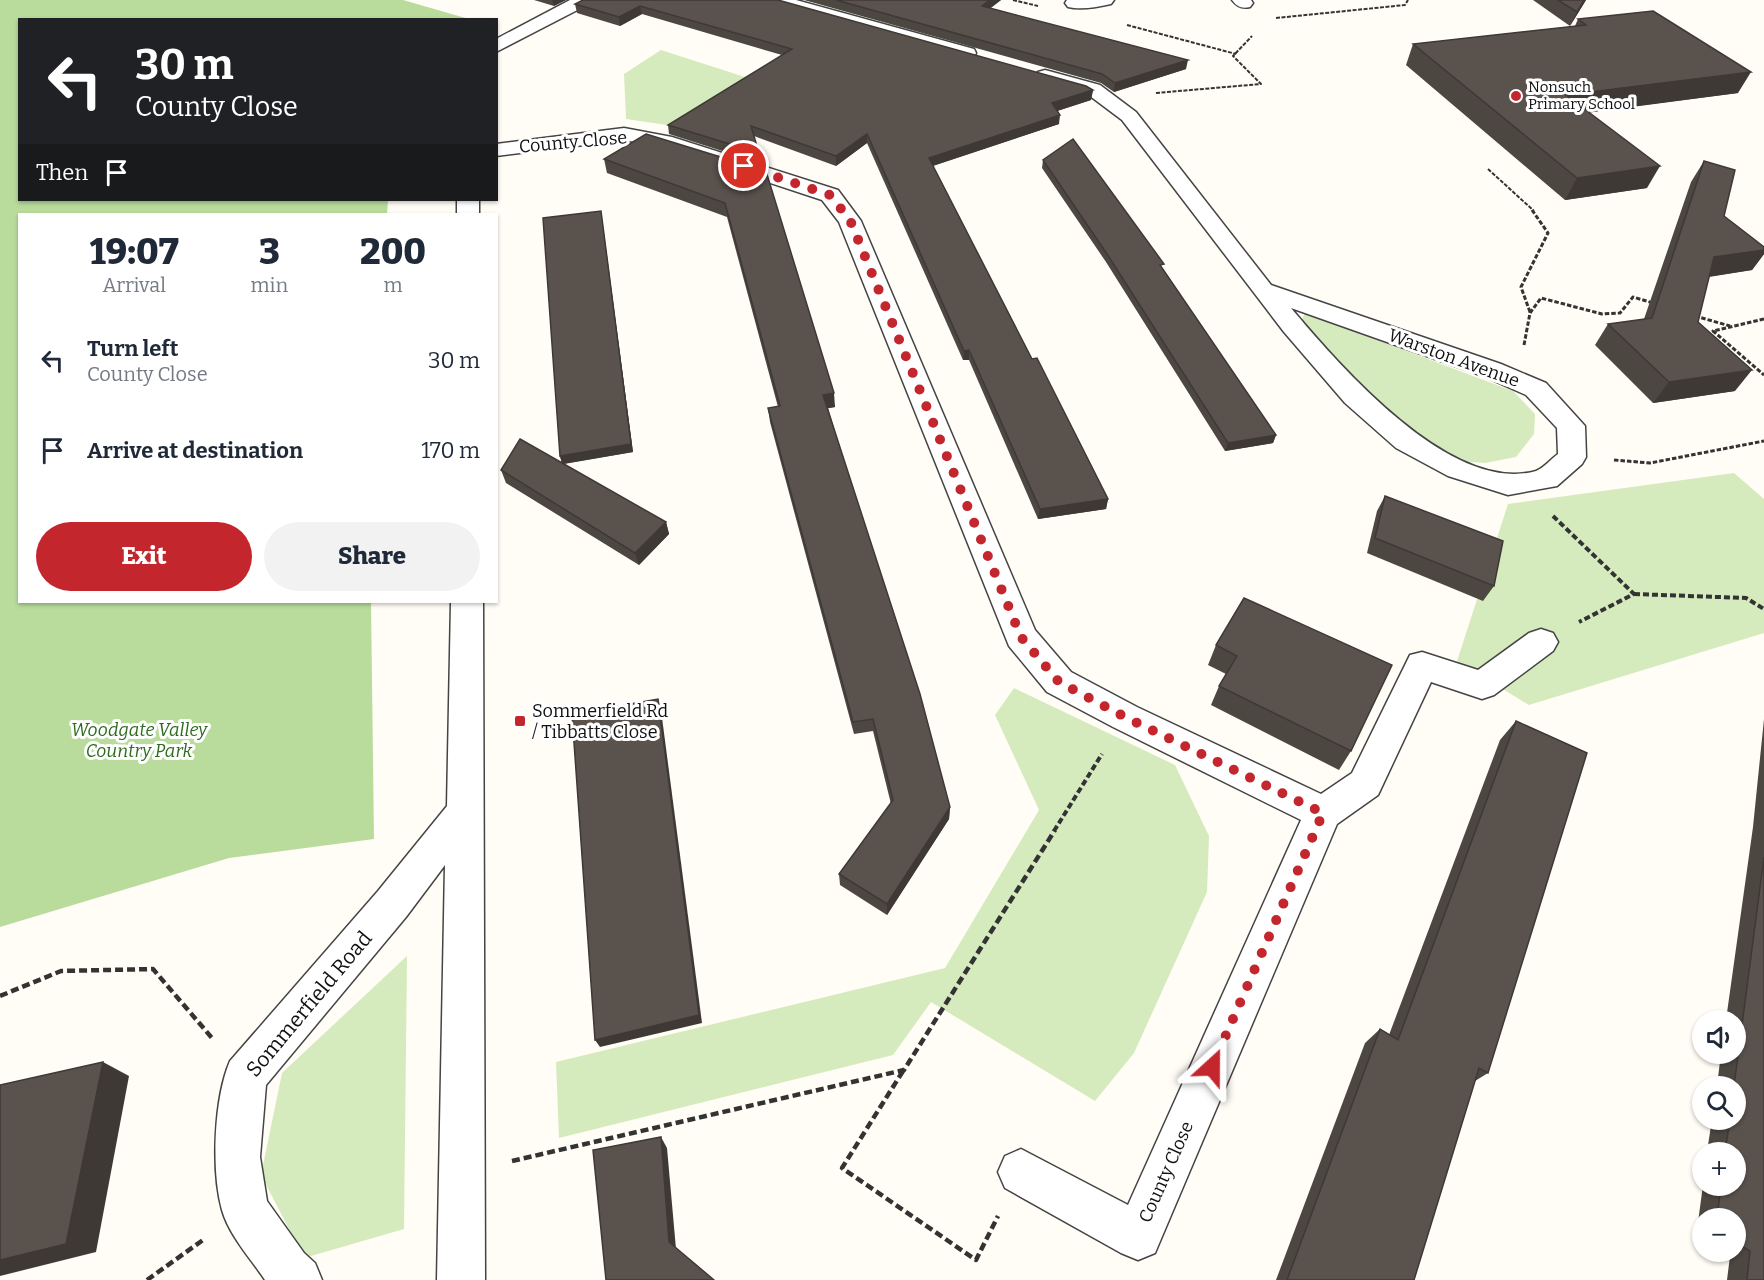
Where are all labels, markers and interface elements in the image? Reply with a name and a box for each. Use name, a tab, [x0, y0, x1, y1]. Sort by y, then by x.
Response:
text: 30 m	[135, 40, 234, 90]
icon: left	[36, 42, 114, 120]
place label: Nonsuch Primary School	[1528, 78, 1635, 113]
marker: Nonsuch Primary School	[1509, 89, 1523, 103]
text: County Close	[135, 91, 298, 123]
street label: County Close	[518, 126, 628, 158]
pin	[718, 140, 769, 191]
icon: arrive	[727, 149, 760, 182]
icon: arrive	[100, 156, 133, 189]
text: Then	[36, 159, 88, 186]
text: 19:07	[90, 230, 179, 274]
text: 3	[259, 230, 280, 274]
text: 200	[360, 230, 426, 274]
text: Arrival	[103, 273, 166, 297]
text: min	[251, 273, 288, 297]
text: m	[384, 273, 403, 297]
street label: Warston Avenue	[1385, 324, 1523, 392]
text: Turn left	[87, 335, 179, 362]
icon: left	[36, 344, 69, 377]
text: 30 m	[428, 347, 480, 374]
text: County Close	[87, 362, 208, 386]
icon: arrive	[36, 434, 69, 467]
text: Arrive at destination	[87, 437, 303, 464]
text: 170 m	[421, 437, 480, 464]
button: Exit	[36, 522, 252, 591]
button: Share	[264, 522, 480, 591]
place label: Sommerfield Rd / Tibbatts Close	[532, 700, 668, 743]
marker: Sommerfield Rd / Tibbatts Close	[513, 714, 527, 728]
park label: Woodgate Valley Country Park	[71, 719, 208, 762]
street label: Sommerfield Road	[240, 926, 378, 1082]
map controls	[1692, 1010, 1746, 1262]
button: sound	[1692, 1010, 1746, 1064]
position arrow	[1180, 1035, 1244, 1099]
button: search	[1692, 1076, 1746, 1130]
street label: County Close	[1134, 1118, 1198, 1226]
button: +	[1692, 1142, 1746, 1196]
button: −	[1692, 1208, 1746, 1262]

